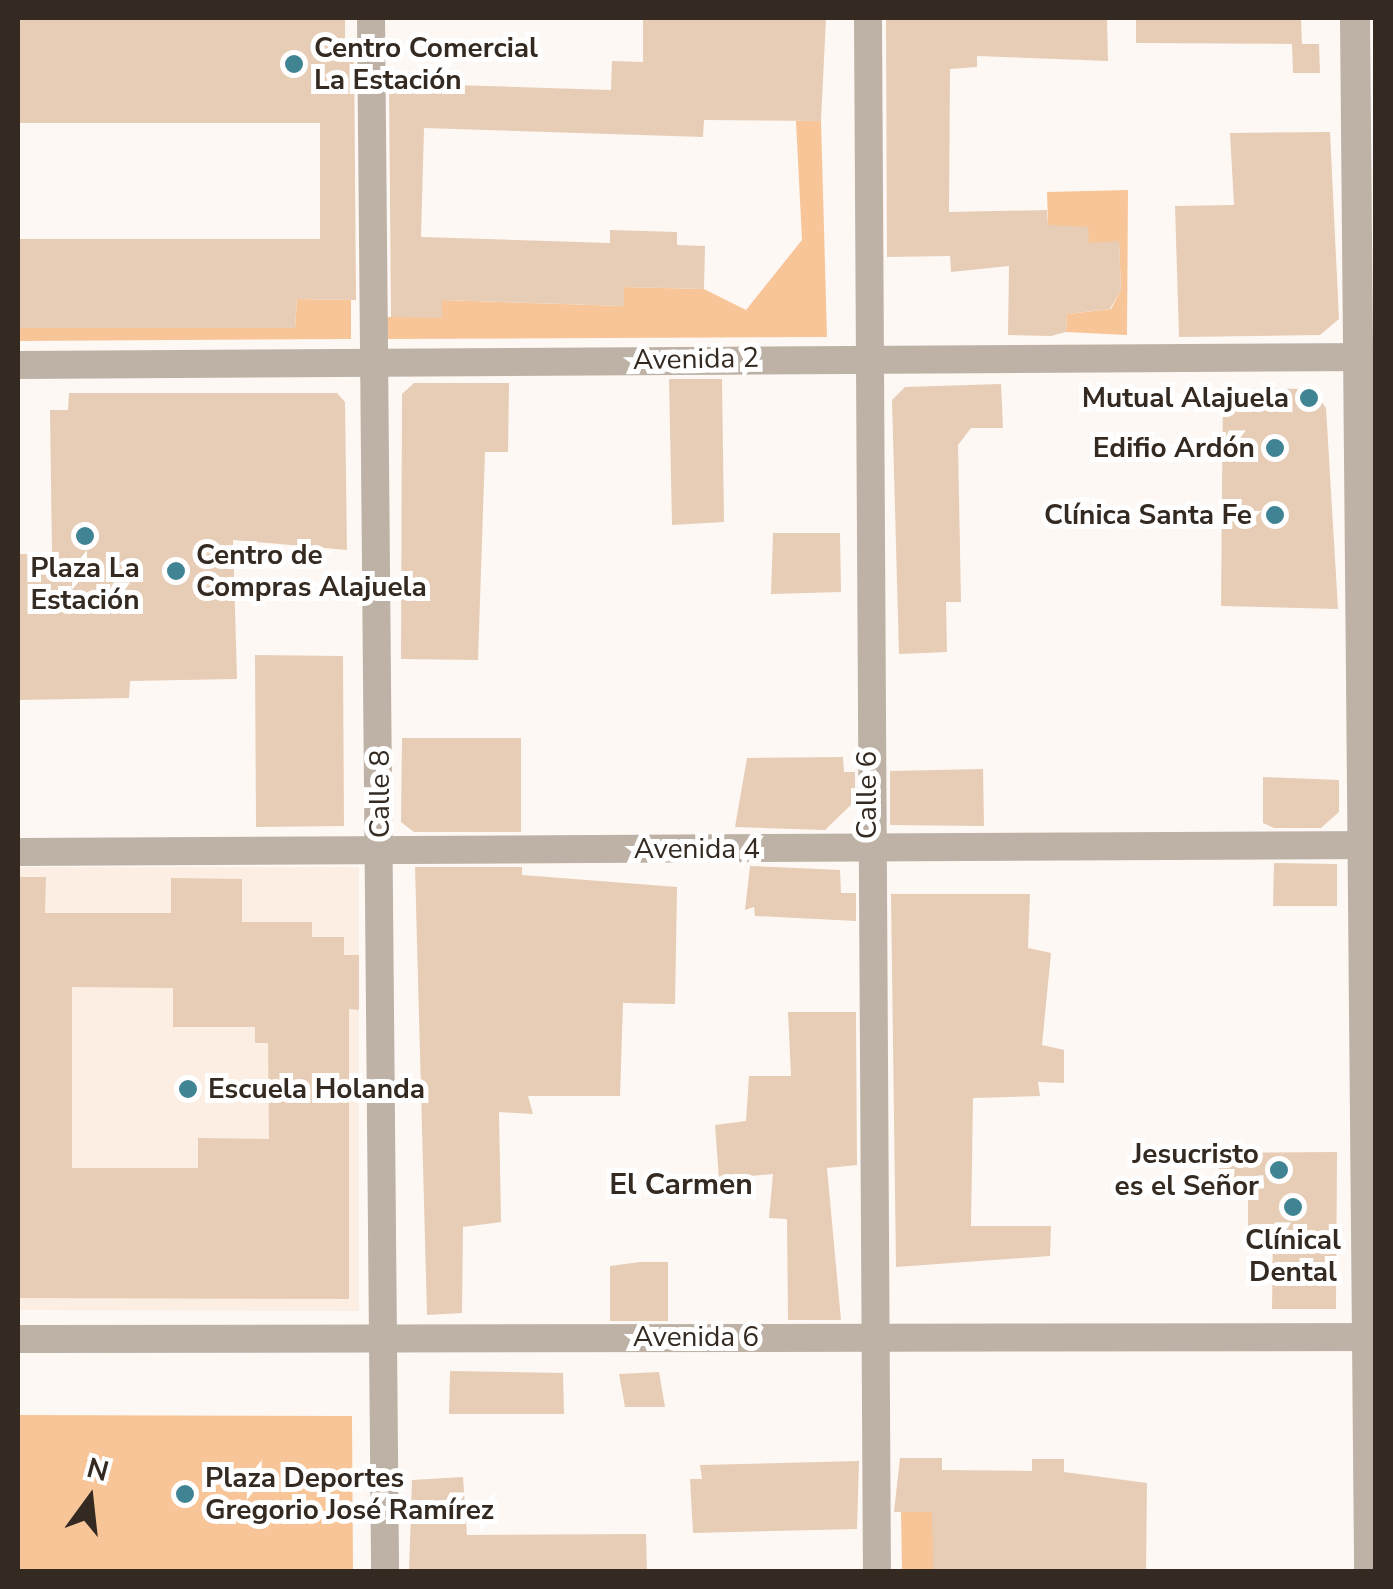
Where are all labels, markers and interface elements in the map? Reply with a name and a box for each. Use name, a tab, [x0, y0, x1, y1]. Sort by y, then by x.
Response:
place label: Centro Comercial La Estación	[314, 31, 538, 97]
marker: Centro Comercial La Estación	[283, 53, 305, 75]
street label: Avenida 2	[633, 341, 759, 377]
place label: Mutual Alajuela	[1082, 381, 1289, 415]
marker: Mutual Alajuela	[1298, 387, 1320, 409]
place label: Edifio Ardón	[1093, 431, 1255, 465]
marker: Edifio Ardón	[1264, 437, 1286, 459]
place label: Clínica Santa Fe	[1044, 498, 1252, 532]
marker: Clínica Santa Fe	[1262, 502, 1288, 528]
marker: Plaza La Estación	[74, 525, 96, 547]
place label: Centro de Compras Alajuela	[196, 538, 427, 604]
place label: Plaza La Estación	[30, 551, 140, 617]
marker: Centro de Compras Alajuela	[165, 560, 187, 582]
street label: Calle 8	[363, 750, 397, 838]
street label: Calle 6	[850, 751, 884, 839]
street label: Avenida 4	[634, 832, 760, 866]
place label: Escuela Holanda	[208, 1072, 425, 1106]
marker: Escuela Holanda	[177, 1078, 199, 1100]
place label: Jesucristo es el Señor	[1115, 1137, 1259, 1203]
marker: Jesucristo es el Señor	[1268, 1159, 1290, 1181]
district label: El Carmen	[609, 1167, 753, 1203]
marker: Clínical Dental	[1282, 1196, 1304, 1218]
place label: Clínical Dental	[1245, 1223, 1341, 1289]
street label: Avenida 6	[633, 1320, 759, 1354]
north arrow	[40, 1449, 140, 1549]
text: N	[83, 1449, 113, 1491]
place label: Plaza Deportes Gregorio José Ramírez	[205, 1461, 494, 1527]
marker: Plaza Deportes Gregorio José Ramírez	[174, 1483, 196, 1505]

